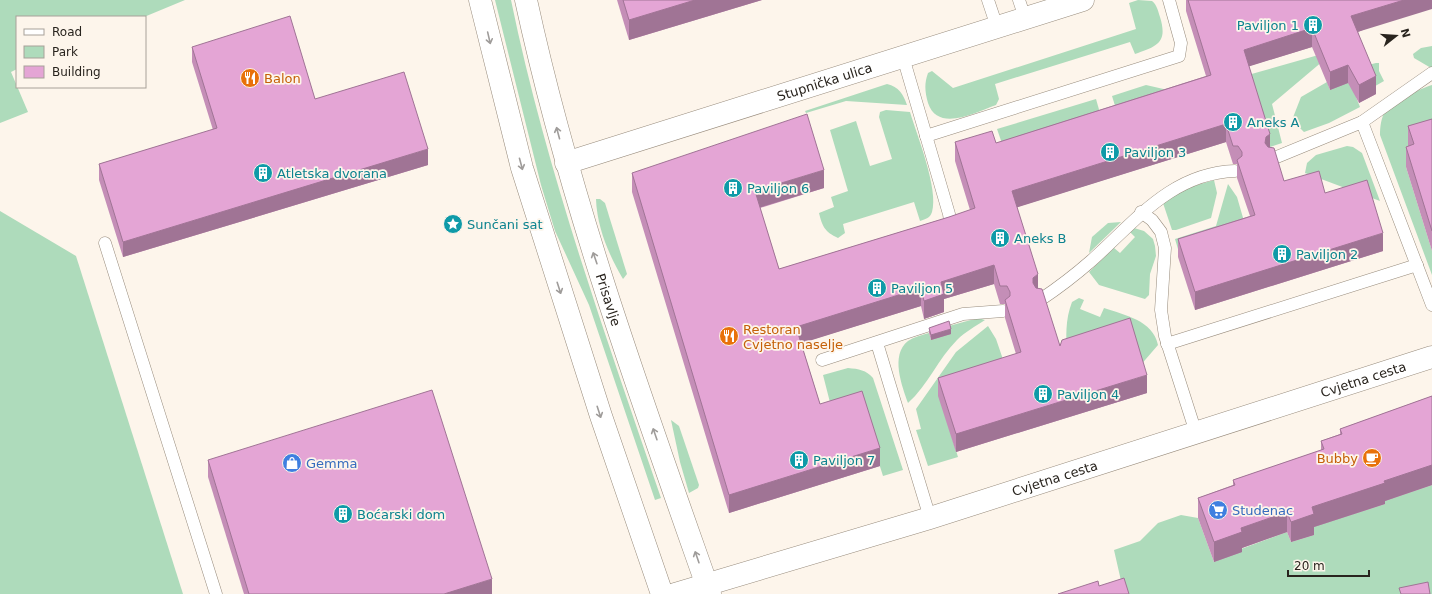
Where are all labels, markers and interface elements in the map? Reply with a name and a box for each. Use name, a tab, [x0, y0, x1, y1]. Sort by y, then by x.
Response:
building icon: Paviljon 1	[1302, 14, 1324, 36]
legend	[16, 16, 146, 88]
north arrow	[1376, 16, 1416, 56]
place label: Paviljon 1	[1237, 18, 1299, 33]
text: Road	[52, 25, 82, 39]
text: N	[1398, 27, 1413, 40]
one-way arrow	[486, 31, 493, 44]
text: Park	[52, 45, 78, 59]
street label: Stupnička ulica	[775, 59, 874, 104]
text: Building	[52, 65, 101, 79]
restaurant icon: Balon	[239, 67, 261, 89]
place label: Balon	[264, 71, 301, 86]
building icon: Aneks A	[1222, 111, 1244, 133]
place label: Aneks A	[1247, 115, 1300, 130]
one-way arrow	[554, 127, 561, 140]
building icon: Paviljon 3	[1099, 141, 1121, 163]
place label: Paviljon 3	[1124, 145, 1186, 160]
one-way arrow	[517, 157, 525, 170]
building icon: Atletska dvorana	[252, 162, 274, 184]
place label: Atletska dvorana	[277, 166, 387, 181]
building icon: Paviljon 6	[722, 177, 744, 199]
place label: Paviljon 6	[747, 181, 809, 196]
place icon: Sunčani sat	[442, 213, 464, 235]
place label: Sunčani sat	[467, 217, 543, 232]
building icon: Aneks B	[989, 227, 1011, 249]
place label: Aneks B	[1014, 231, 1066, 246]
building icon: Paviljon 2	[1271, 243, 1293, 265]
place label: Paviljon 2	[1296, 247, 1358, 262]
one-way arrow	[591, 252, 599, 264]
street label: Prisavlje	[593, 272, 624, 328]
building icon: Paviljon 5	[866, 277, 888, 299]
place label: Paviljon 5	[891, 281, 953, 296]
one-way arrow	[556, 282, 563, 295]
place label: Restoran Cvjetno naselje	[743, 322, 843, 352]
restaurant icon: Restoran Cvjetno naselje	[718, 325, 740, 347]
street label: Cvjetna cesta	[1319, 358, 1408, 400]
building icon: Paviljon 4	[1032, 383, 1054, 405]
place label: Paviljon 4	[1057, 387, 1119, 402]
one-way arrow	[596, 406, 604, 418]
one-way arrow	[651, 428, 658, 441]
cafe icon: Bubby	[1361, 447, 1383, 469]
building icon: Paviljon 7	[788, 449, 810, 471]
place label: Bubby	[1317, 451, 1358, 466]
shop icon: Gemma	[281, 452, 303, 474]
place label: Paviljon 7	[813, 453, 875, 468]
place label: Gemma	[306, 456, 357, 471]
street label: Cvjetna cesta	[1010, 457, 1099, 499]
supermarket icon: Studenac	[1207, 499, 1229, 521]
building icon: Boćarski dom	[332, 503, 354, 525]
place label: Studenac	[1232, 503, 1293, 518]
place label: Boćarski dom	[357, 507, 445, 522]
one-way arrow	[692, 552, 700, 564]
scale bar	[1288, 552, 1369, 578]
text: 20 m	[1294, 559, 1325, 573]

